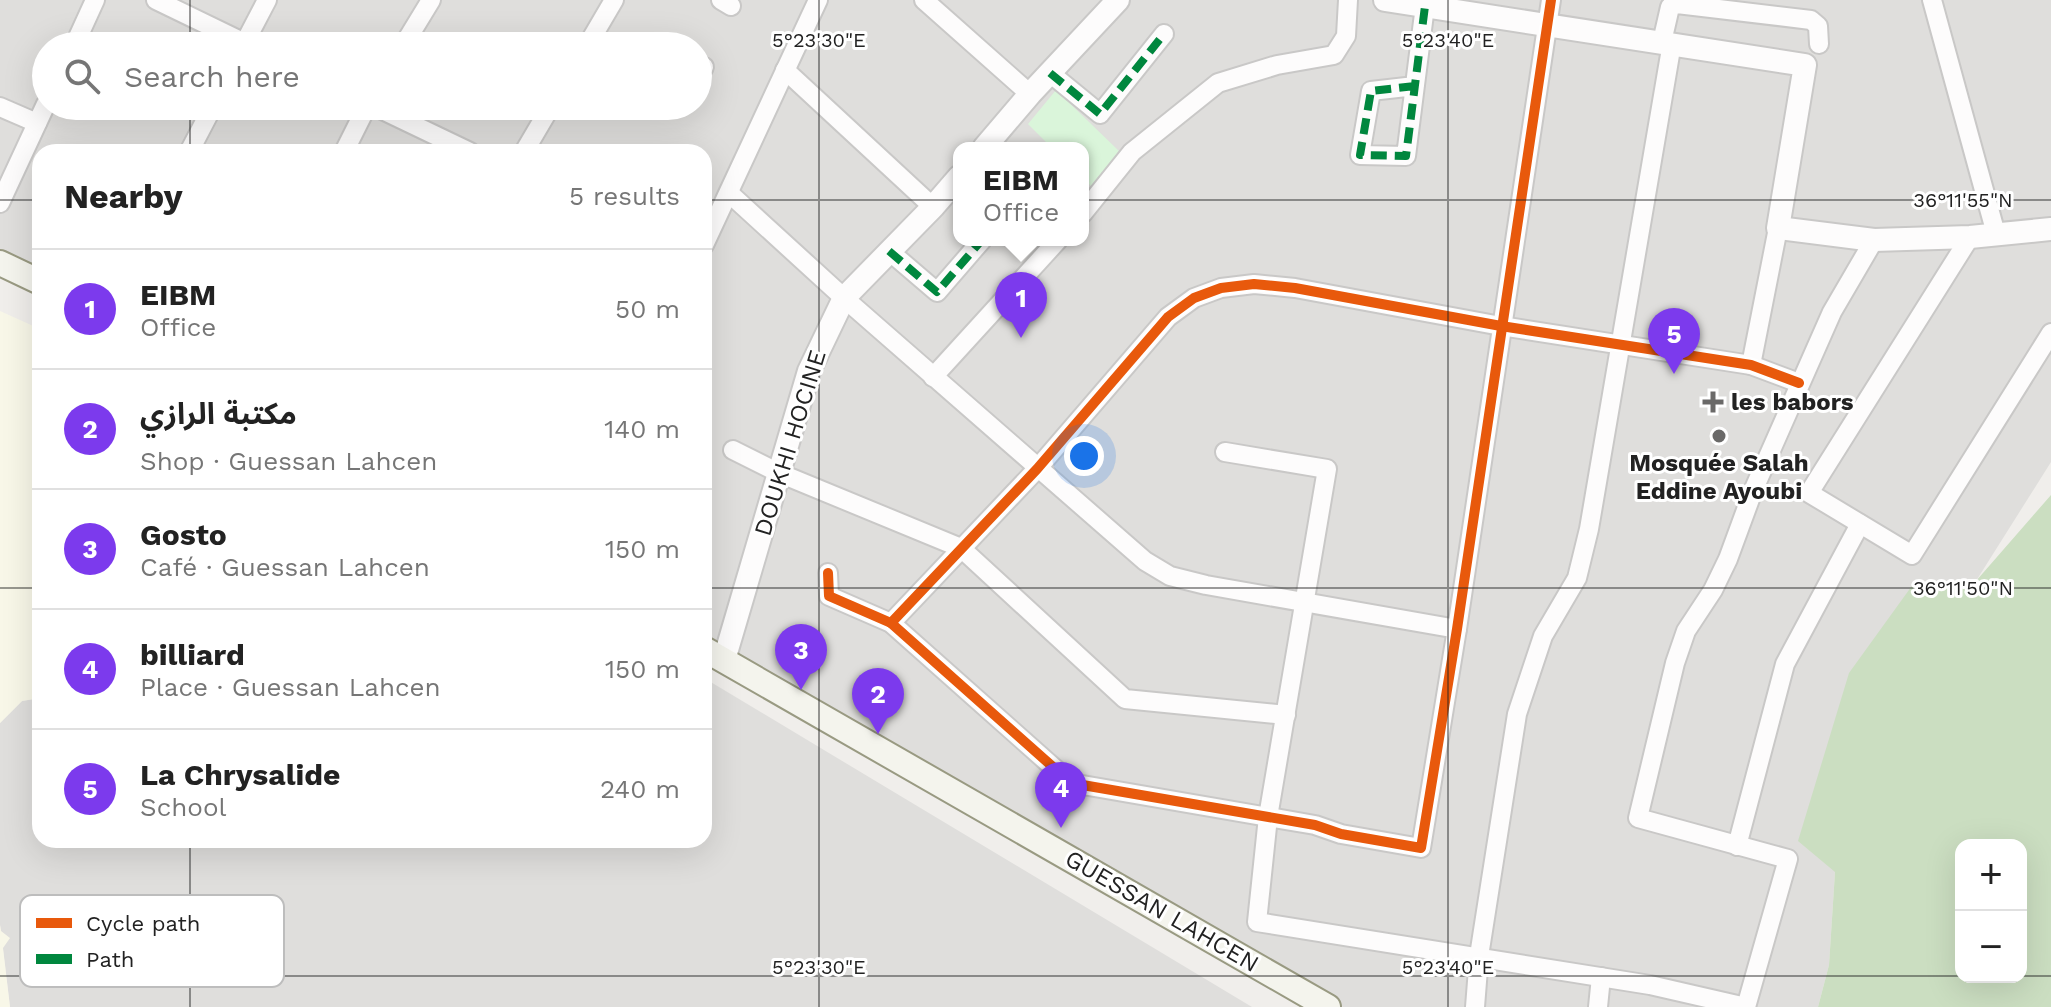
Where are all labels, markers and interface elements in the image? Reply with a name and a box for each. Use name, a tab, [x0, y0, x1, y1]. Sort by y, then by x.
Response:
text: 5°23'30"E	[772, 28, 866, 52]
text: 5°23'40"E	[1402, 28, 1494, 52]
search box	[32, 32, 712, 120]
icon: search	[60, 54, 104, 98]
text: Search here	[124, 59, 300, 94]
popup	[953, 142, 1089, 246]
text: EIBM	[983, 162, 1059, 197]
text: Nearby	[64, 176, 183, 216]
text: 5 results	[569, 181, 680, 211]
text: 36°11'55"N	[1913, 188, 2013, 212]
text: Office	[983, 197, 1059, 227]
pin: 1	[995, 272, 1047, 338]
text: EIBM	[140, 277, 216, 312]
text: 1	[84, 294, 96, 324]
text: 50 m	[615, 294, 680, 324]
pin: 5	[1648, 308, 1700, 374]
text: Office	[140, 312, 216, 342]
street label: DOUKHI HOCINE	[748, 347, 832, 539]
place label: les babors	[1731, 388, 1854, 416]
marker: les babors	[1702, 391, 1724, 413]
text: مكتبة الرازي	[140, 396, 297, 431]
text: 2	[82, 414, 98, 444]
text: 140 m	[604, 414, 680, 444]
marker: Mosquée Salah Eddine Ayoubi	[1710, 427, 1728, 445]
your location	[1064, 436, 1104, 476]
text: Shop · Guessan Lahcen	[140, 446, 437, 476]
place label: Mosquée Salah Eddine Ayoubi	[1629, 449, 1809, 505]
text: Gosto	[140, 517, 227, 552]
text: 3	[82, 534, 98, 564]
text: 150 m	[605, 534, 680, 564]
text: Café · Guessan Lahcen	[140, 552, 430, 582]
text: 36°11'50"N	[1913, 576, 2013, 600]
pin: 3	[775, 624, 827, 690]
text: billiard	[140, 637, 245, 672]
text: 4	[82, 654, 98, 684]
text: 150 m	[605, 654, 680, 684]
pin: 2	[852, 668, 904, 734]
text: Place · Guessan Lahcen	[140, 672, 441, 702]
text: La Chrysalide	[140, 757, 340, 792]
pin: 4	[1035, 762, 1087, 828]
text: 5	[82, 774, 98, 804]
text: 240 m	[600, 774, 680, 804]
text: School	[140, 792, 226, 822]
map controls	[1955, 839, 2027, 983]
button: +	[1955, 839, 2027, 911]
street label: GUESSAN LAHCEN	[1060, 844, 1264, 978]
legend	[20, 895, 284, 987]
text: Cycle path	[86, 911, 200, 936]
button: −	[1955, 911, 2027, 983]
text: Path	[86, 947, 134, 972]
text: 5°23'30"E	[772, 955, 866, 979]
text: 5°23'40"E	[1402, 955, 1494, 979]

